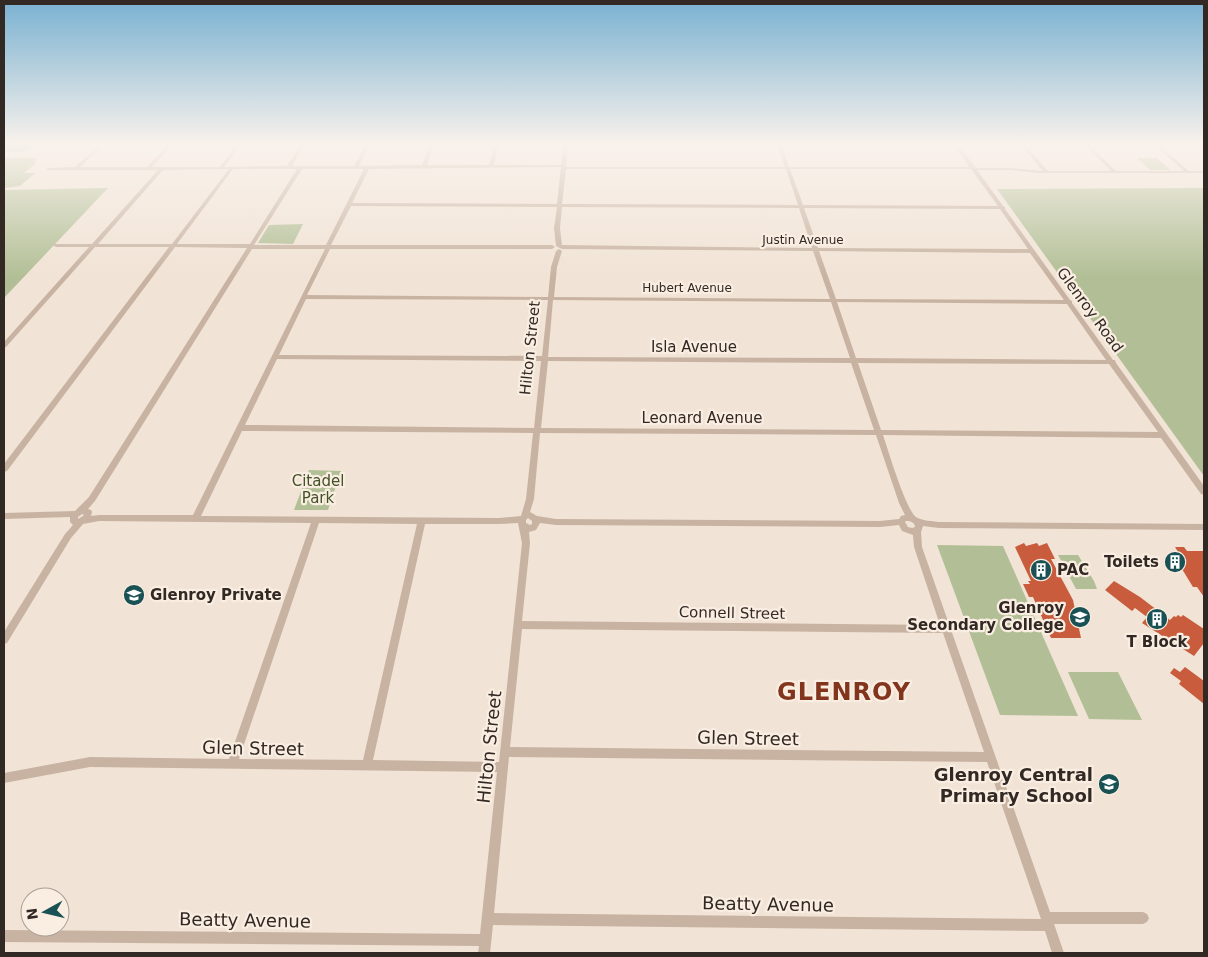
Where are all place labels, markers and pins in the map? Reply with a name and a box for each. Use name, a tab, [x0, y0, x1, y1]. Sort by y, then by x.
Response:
building icon: Toilets	[1163, 550, 1187, 574]
place label: Toilets	[1104, 553, 1159, 571]
building icon: PAC	[1029, 558, 1053, 582]
place label: PAC	[1057, 561, 1089, 579]
school or university icon: Glenroy Private	[122, 583, 146, 607]
place label: Glenroy Private	[150, 586, 282, 604]
place label: Glenroy Secondary College	[907, 599, 1064, 634]
school or university icon: Glenroy Secondary College	[1068, 605, 1092, 629]
building icon: T Block	[1145, 607, 1169, 631]
place label: T Block	[1126, 633, 1189, 651]
place label: Glenroy Central Primary School	[934, 764, 1093, 806]
school or university icon: Glenroy Central Primary School	[1097, 772, 1121, 796]

